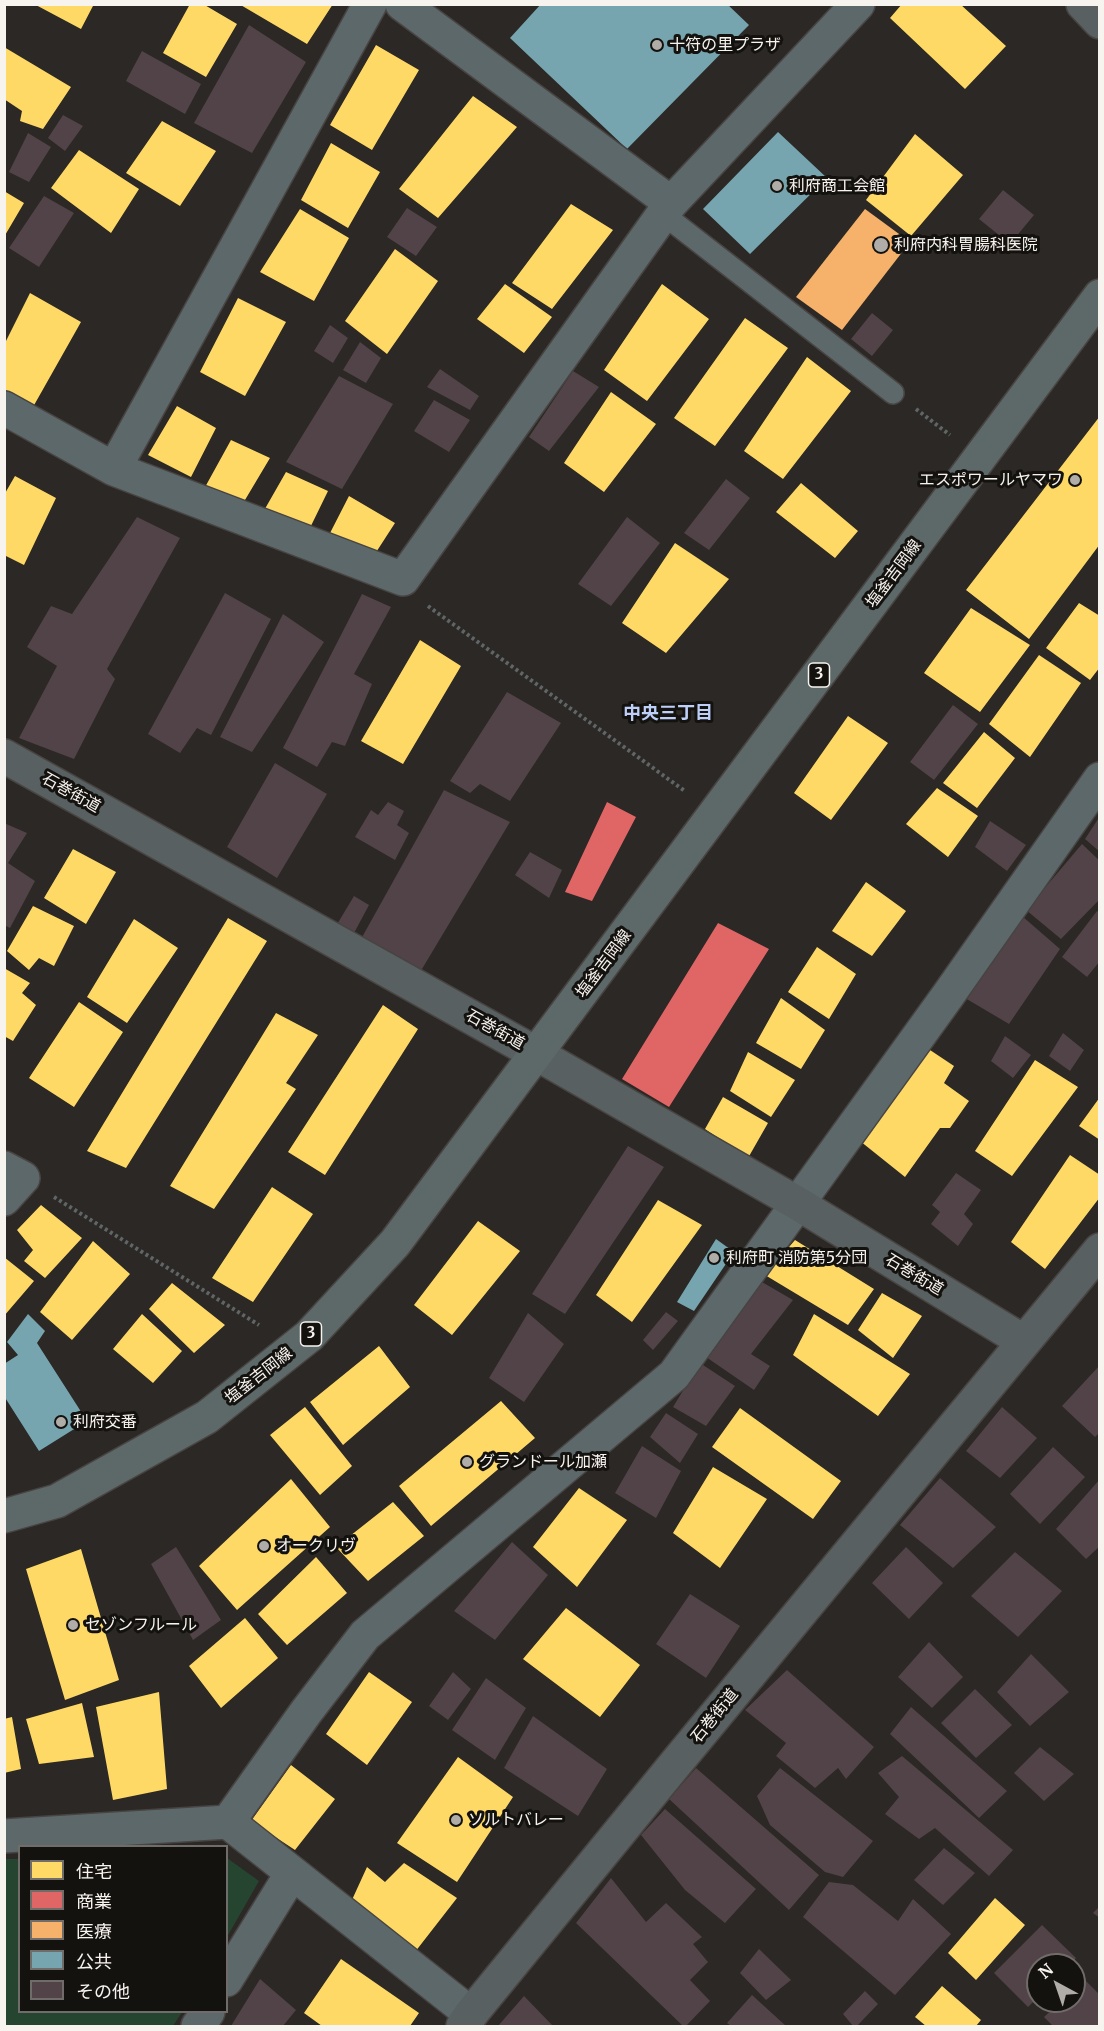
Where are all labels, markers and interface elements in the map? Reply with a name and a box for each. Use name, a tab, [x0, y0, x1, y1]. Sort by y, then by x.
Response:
place label: 十符の里プラザ	[669, 35, 781, 55]
marker: 十符の里プラザ	[650, 38, 664, 52]
place label: 利府商工会館	[789, 176, 885, 196]
marker: 利府商工会館	[770, 179, 784, 193]
place label: 利府内科胃腸科医院	[894, 235, 1038, 255]
marker: 利府内科胃腸科医院	[872, 236, 890, 254]
place label: エスポワールヤマワ	[919, 470, 1063, 490]
marker: エスポワールヤマワ	[1068, 473, 1082, 487]
street label: 塩釜吉岡線	[862, 536, 926, 612]
road number: 3	[808, 663, 830, 687]
district label: 中央三丁目	[623, 703, 713, 725]
street label: 石巻街道	[38, 769, 104, 817]
street label: 塩釜吉岡線	[572, 926, 636, 1002]
street label: 石巻街道	[462, 1006, 528, 1054]
place label: 利府町 消防第5分団	[726, 1248, 867, 1268]
street label: 石巻街道	[882, 1250, 946, 1300]
marker: 利府町 消防第5分団	[707, 1251, 721, 1265]
road number: 3	[300, 1322, 322, 1346]
street label: 塩釜吉岡線	[222, 1344, 296, 1408]
place label: 利府交番	[73, 1412, 137, 1432]
marker: 利府交番	[54, 1415, 68, 1429]
place label: グランドール加瀬	[479, 1452, 607, 1472]
marker: グランドール加瀬	[460, 1455, 474, 1469]
place label: オークリヴ	[276, 1536, 356, 1556]
marker: オークリヴ	[257, 1539, 271, 1553]
place label: セゾンフルール	[85, 1615, 197, 1635]
marker: セゾンフルール	[66, 1618, 80, 1632]
street label: 石巻街道	[687, 1685, 743, 1747]
place label: ソルトバレー	[468, 1810, 564, 1830]
marker: ソルトバレー	[449, 1813, 463, 1827]
legend	[18, 1845, 228, 2013]
text: 住宅	[76, 1860, 112, 1883]
text: 商業	[76, 1890, 112, 1913]
text: 医療	[76, 1920, 112, 1943]
text: 公共	[76, 1950, 112, 1973]
north arrow	[1026, 1953, 1086, 2013]
text: N	[1034, 1959, 1057, 1982]
text: その他	[76, 1980, 130, 2003]

